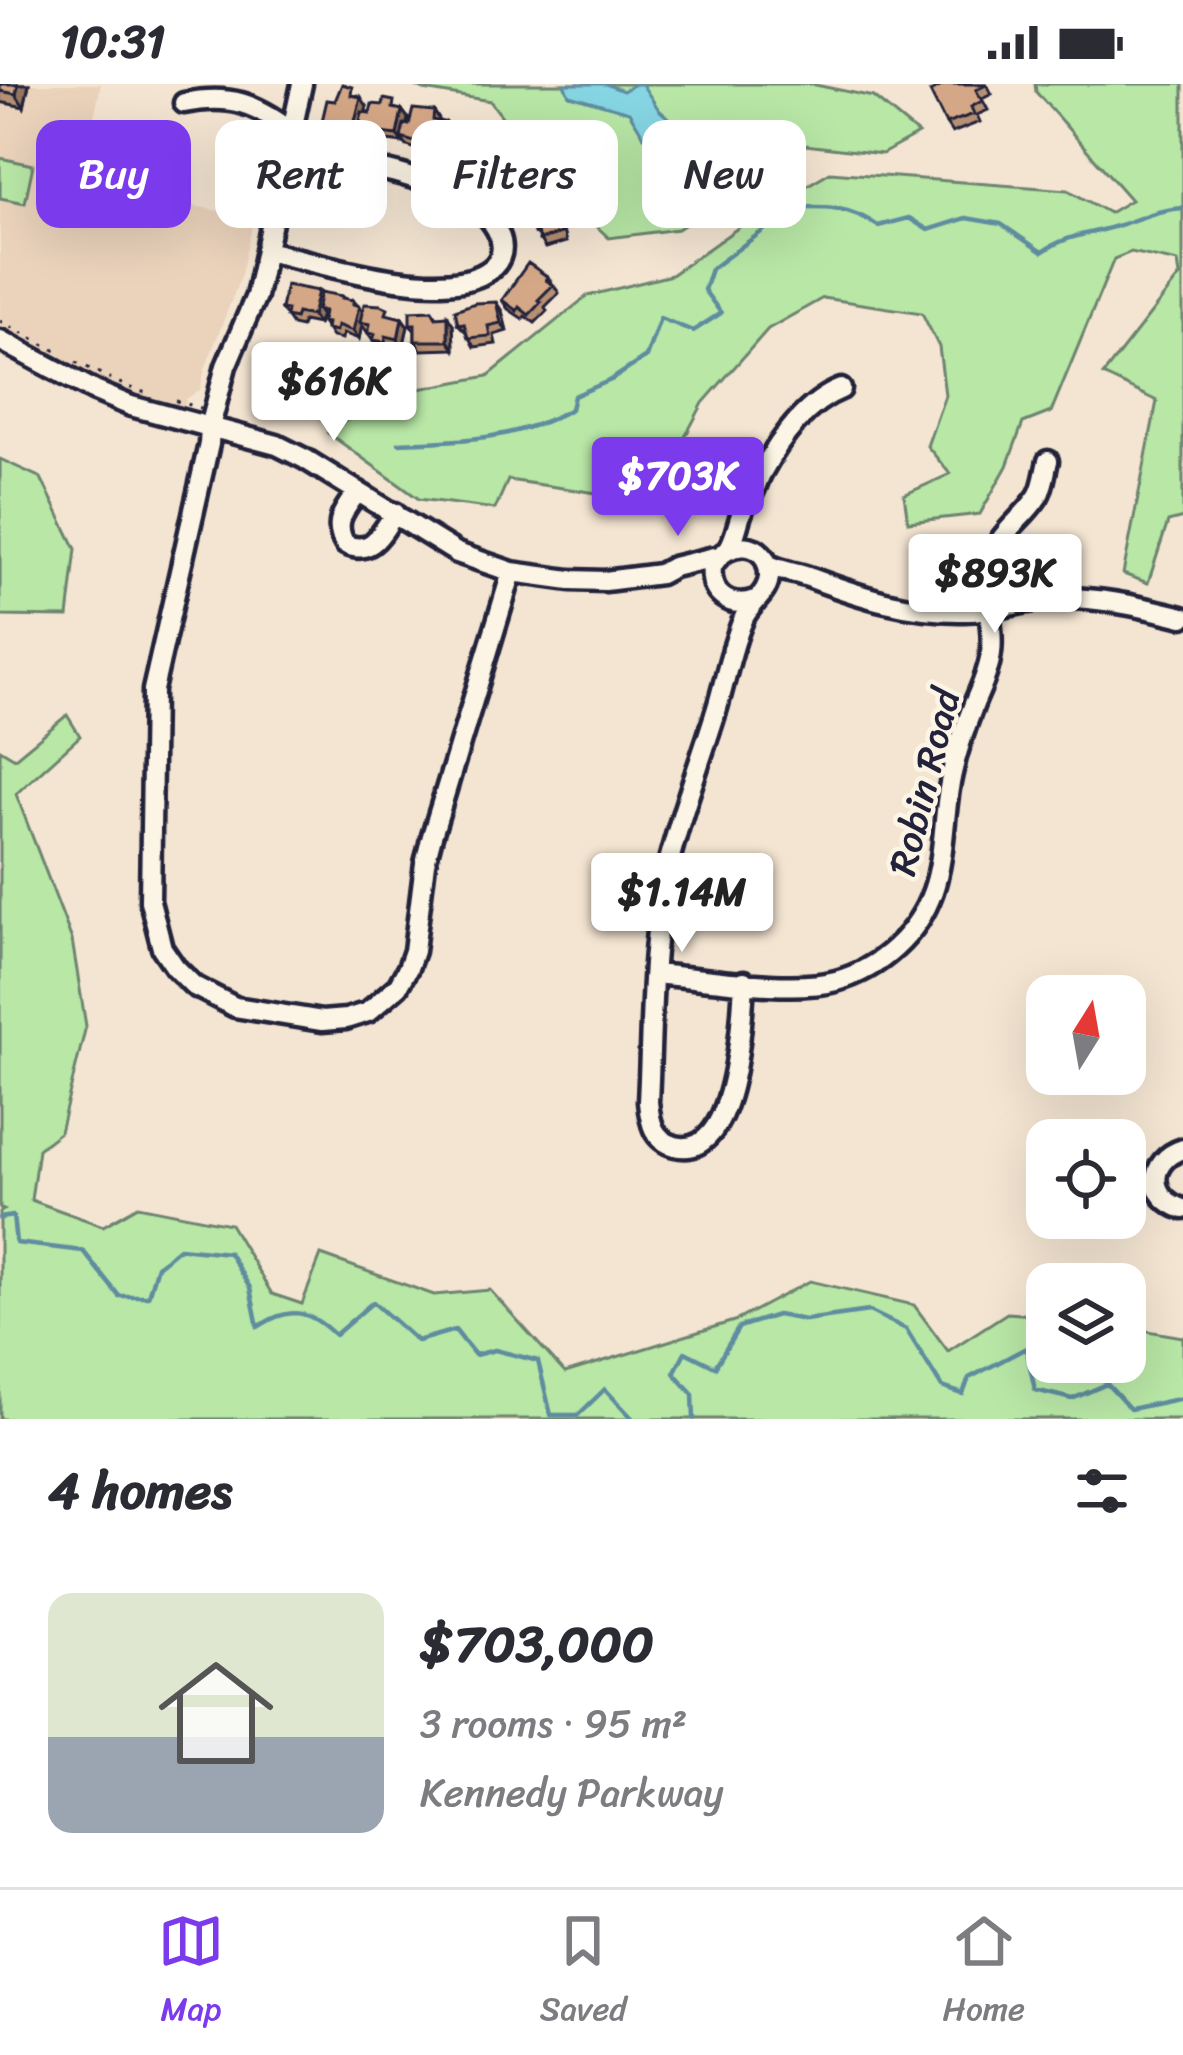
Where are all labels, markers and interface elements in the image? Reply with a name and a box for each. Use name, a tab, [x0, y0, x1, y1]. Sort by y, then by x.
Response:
text: 10:31	[60, 2, 165, 82]
chip: Buy	[36, 120, 191, 228]
chip: Rent	[215, 120, 387, 228]
chip: Filters	[411, 120, 618, 228]
chip: New	[642, 120, 806, 228]
pin: $616K	[250, 342, 418, 444]
text: $616K	[279, 346, 390, 415]
pin: $703K	[594, 437, 762, 539]
text: $703K	[619, 441, 737, 510]
pin: $893K	[911, 534, 1079, 636]
text: $893K	[936, 538, 1054, 607]
street label: Robin Road	[868, 679, 981, 882]
pin: $1.14M	[584, 853, 780, 955]
text: $1.14M	[618, 857, 746, 926]
north arrow	[1026, 975, 1146, 1095]
map controls	[1026, 975, 1146, 1383]
button: locate	[1026, 1119, 1146, 1239]
button: layers	[1026, 1263, 1146, 1383]
text: 4 homes	[48, 1446, 232, 1536]
icon: filters	[1069, 1458, 1135, 1524]
text: $703,000	[420, 1599, 654, 1689]
icon: home	[144, 1641, 288, 1785]
text: 3 rooms · 95 m²	[420, 1689, 687, 1758]
text: Kennedy Parkway	[420, 1758, 724, 1827]
tab: Map	[158, 1908, 224, 2038]
tab: Saved	[540, 1908, 627, 2038]
tab: Home	[943, 1908, 1025, 2038]

